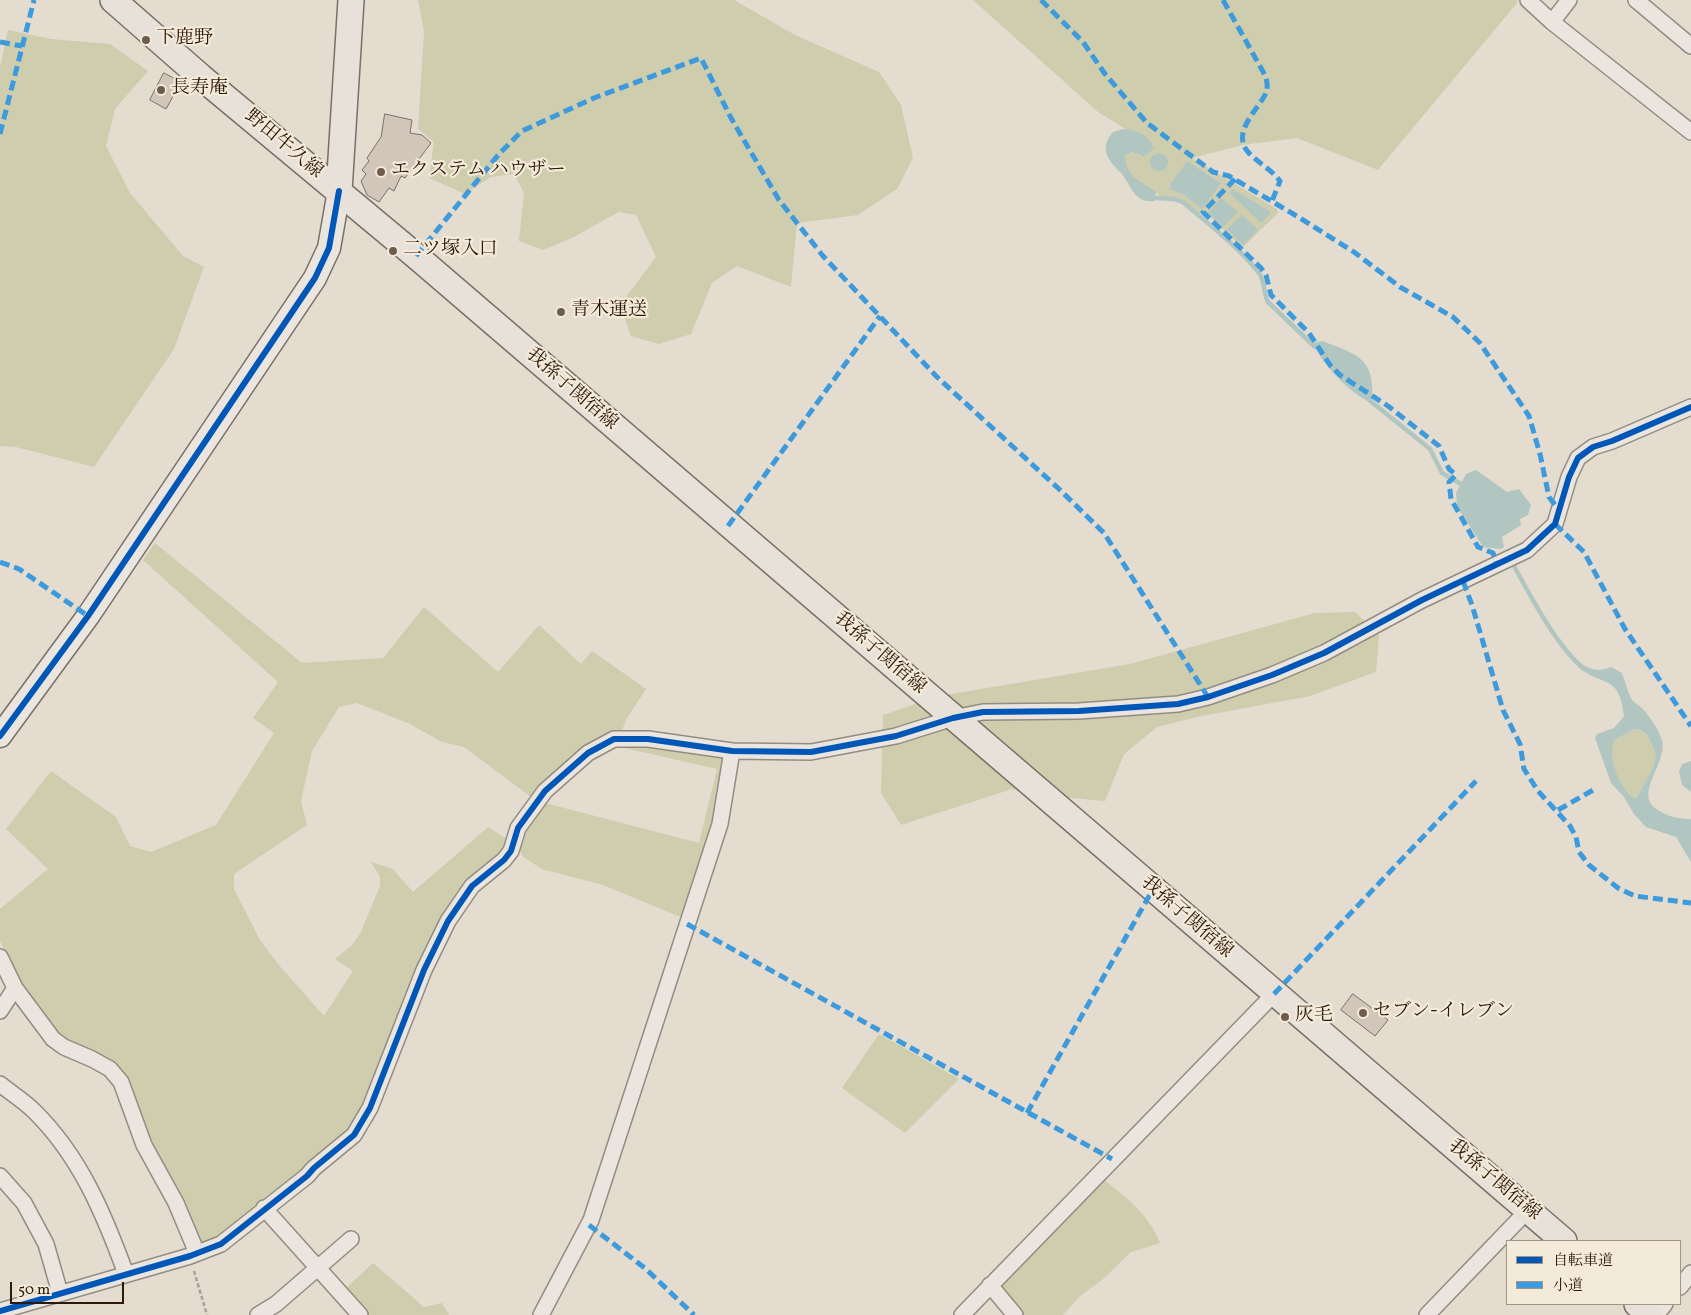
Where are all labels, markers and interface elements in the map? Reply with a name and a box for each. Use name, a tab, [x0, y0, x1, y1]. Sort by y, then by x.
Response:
place label: 下鹿野	[156, 29, 213, 51]
marker: 下鹿野	[140, 34, 152, 46]
place label: 長寿庵	[171, 79, 228, 101]
marker: 長寿庵	[155, 84, 167, 96]
street label: 野田牛久線	[239, 106, 327, 184]
place label: エクステム ハウザー	[391, 161, 566, 183]
marker: エクステム ハウザー	[375, 166, 387, 178]
place label: 二ツ塚入口	[403, 240, 498, 262]
marker: 二ツ塚入口	[387, 245, 399, 257]
place label: 青木運送	[571, 301, 647, 323]
marker: 青木運送	[555, 306, 567, 318]
street label: 我孫子関宿線	[521, 344, 621, 436]
street label: 我孫子関宿線	[829, 608, 929, 700]
street label: 我孫子関宿線	[1136, 872, 1236, 964]
place label: セブン-イレブン	[1373, 1002, 1514, 1024]
place label: 灰毛	[1295, 1006, 1333, 1028]
marker: セブン-イレブン	[1357, 1007, 1369, 1019]
marker: 灰毛	[1279, 1011, 1291, 1023]
street label: 我孫子関宿線	[1443, 1136, 1545, 1226]
legend	[1506, 1240, 1681, 1305]
text: 自転車道	[1553, 1251, 1613, 1272]
scale bar	[12, 1272, 126, 1304]
text: 小道	[1553, 1276, 1583, 1297]
text: 50 m	[18, 1280, 50, 1301]

